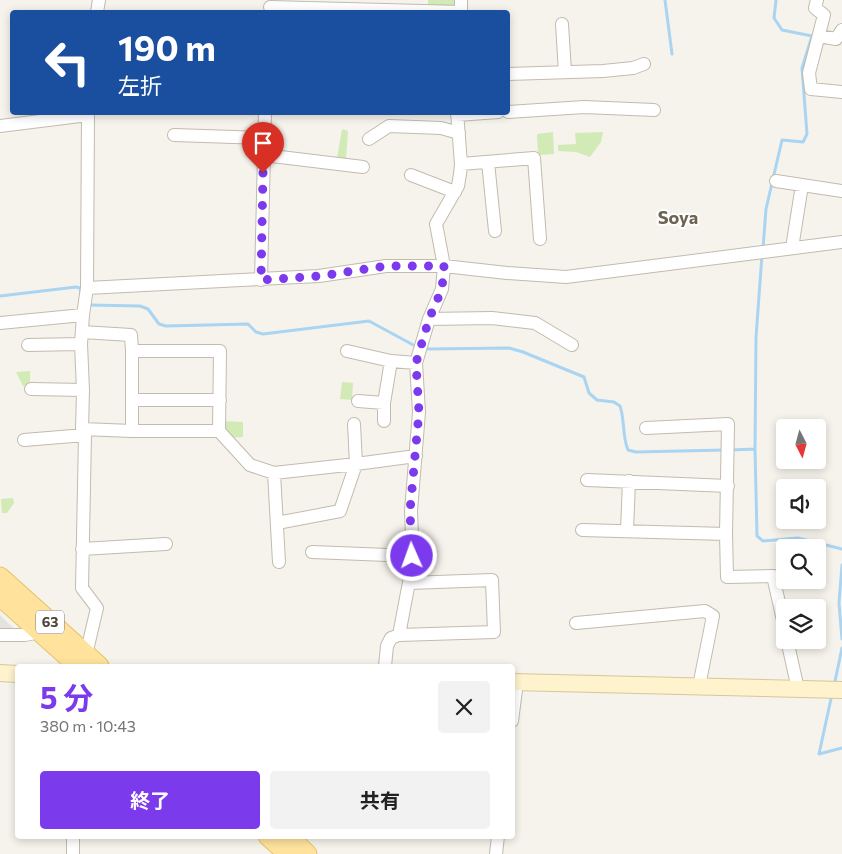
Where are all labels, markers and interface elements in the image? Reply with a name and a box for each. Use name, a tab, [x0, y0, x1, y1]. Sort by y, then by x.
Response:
text: 190 m	[118, 25, 216, 68]
icon: left	[35, 30, 100, 95]
text: 左折	[118, 72, 162, 99]
pin	[242, 122, 284, 173]
icon: arrive	[249, 129, 277, 157]
district label: Soya	[658, 206, 698, 228]
north arrow	[776, 419, 826, 469]
map controls	[776, 419, 826, 649]
button: sound	[776, 479, 826, 529]
position arrow	[385, 529, 437, 581]
button: search	[776, 539, 826, 589]
button: layers	[776, 599, 826, 649]
road number: 63	[36, 610, 64, 634]
text: 5 分	[40, 678, 93, 715]
button: close	[438, 681, 490, 733]
text: 380 m · 10:43	[40, 716, 136, 735]
button: 終了	[40, 771, 260, 829]
button: 共有	[270, 771, 490, 829]

